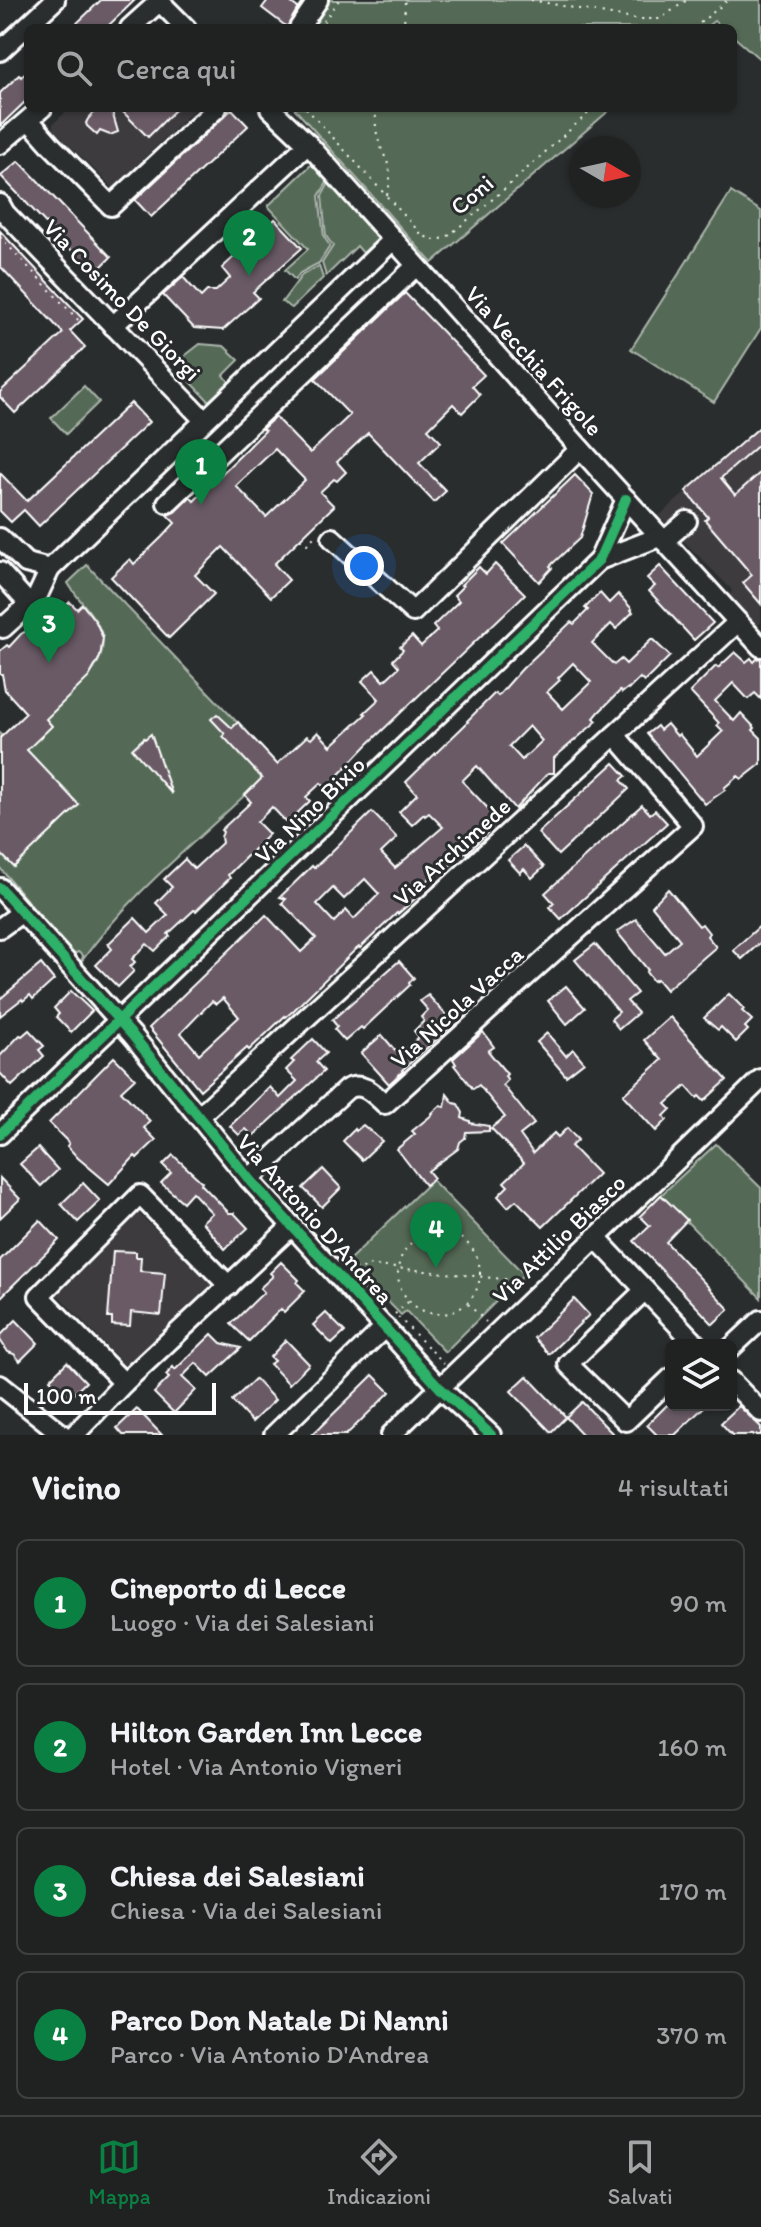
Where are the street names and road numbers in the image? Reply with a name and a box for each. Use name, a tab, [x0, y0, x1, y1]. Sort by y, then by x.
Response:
street label: Coni	[444, 168, 499, 221]
street label: Via Cosimo De Giorgi	[37, 212, 207, 387]
street label: Via Vecchia Frigole	[459, 280, 609, 442]
street label: Via Nino Bixio	[248, 750, 371, 870]
street label: Via Archimede	[387, 791, 516, 912]
street label: Via Nicola Vacca	[384, 939, 530, 1074]
street label: Via Antonio D'Andrea	[231, 1127, 400, 1310]
street label: Via Attilio Biasco	[486, 1168, 631, 1310]

